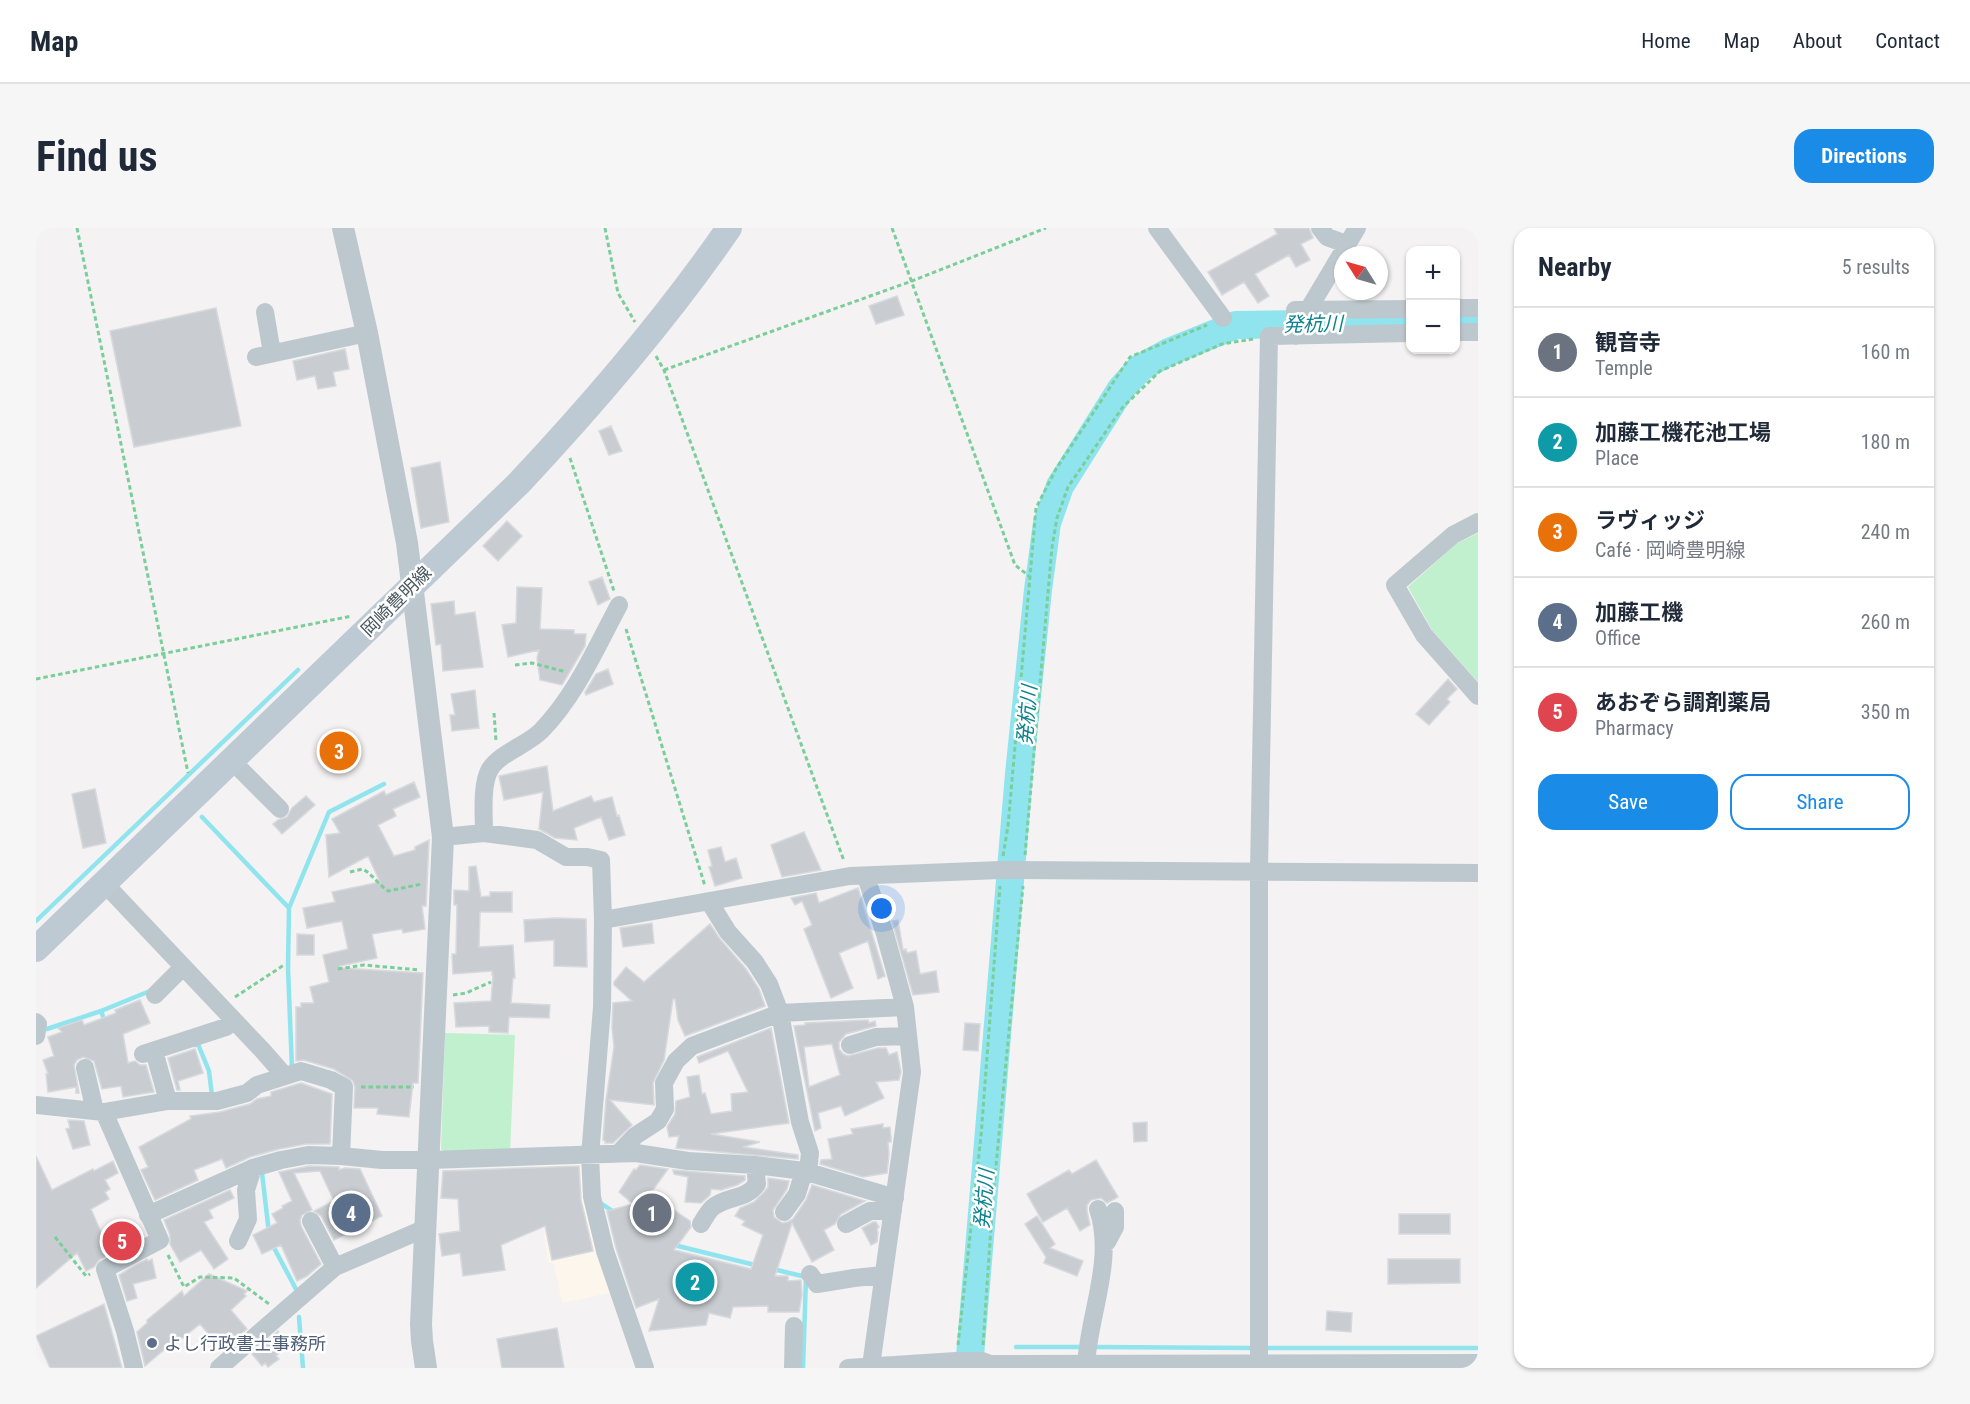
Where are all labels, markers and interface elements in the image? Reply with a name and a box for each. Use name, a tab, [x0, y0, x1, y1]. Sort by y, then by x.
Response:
text: Map	[30, 25, 78, 58]
text: Home	[1641, 29, 1691, 53]
text: Map	[1724, 29, 1760, 53]
text: About	[1793, 29, 1842, 53]
text: Contact	[1875, 29, 1940, 53]
button: Directions	[1794, 129, 1934, 183]
text: Find us	[36, 132, 157, 181]
north arrow	[1334, 246, 1388, 300]
map controls	[1406, 246, 1460, 354]
button: +	[1406, 246, 1460, 300]
text: Nearby	[1538, 252, 1612, 282]
text: 5 results	[1842, 255, 1910, 279]
button: −	[1406, 300, 1460, 354]
water label: 発杭川	[1283, 311, 1345, 337]
text: 観音寺	[1595, 330, 1661, 355]
text: 1	[1552, 340, 1563, 364]
text: 160 m	[1861, 340, 1910, 364]
text: Temple	[1595, 356, 1653, 380]
text: 加藤工機花池工場	[1595, 420, 1771, 445]
text: 2	[1552, 430, 1563, 454]
text: 180 m	[1861, 430, 1910, 454]
text: Place	[1595, 446, 1639, 470]
text: ラヴィッジ	[1595, 508, 1705, 533]
text: 3	[1552, 520, 1563, 544]
text: 240 m	[1861, 520, 1910, 544]
text: Café · 岡崎豊明線	[1595, 538, 1745, 562]
street label: 岡崎豊明線	[357, 562, 435, 640]
text: 加藤工機	[1595, 600, 1683, 625]
text: 4	[1552, 610, 1563, 634]
text: 260 m	[1861, 610, 1910, 634]
text: Office	[1595, 626, 1641, 650]
water label: 発杭川	[1012, 682, 1042, 746]
text: あおぞら調剤薬局	[1595, 690, 1771, 715]
text: 5	[1552, 700, 1563, 724]
text: 350 m	[1861, 700, 1910, 724]
text: Pharmacy	[1595, 716, 1674, 740]
pin: 3	[320, 728, 358, 774]
button: Save	[1538, 774, 1718, 830]
button: Share	[1730, 774, 1910, 830]
your location	[867, 894, 896, 923]
water label: 発杭川	[969, 1166, 999, 1230]
pin: 4	[332, 1190, 370, 1236]
pin: 1	[632, 1190, 672, 1236]
pin: 5	[102, 1218, 142, 1264]
pin: 2	[676, 1260, 714, 1304]
place label: よし行政書士事務所	[164, 1333, 326, 1354]
marker: よし行政書士事務所	[145, 1336, 159, 1350]

